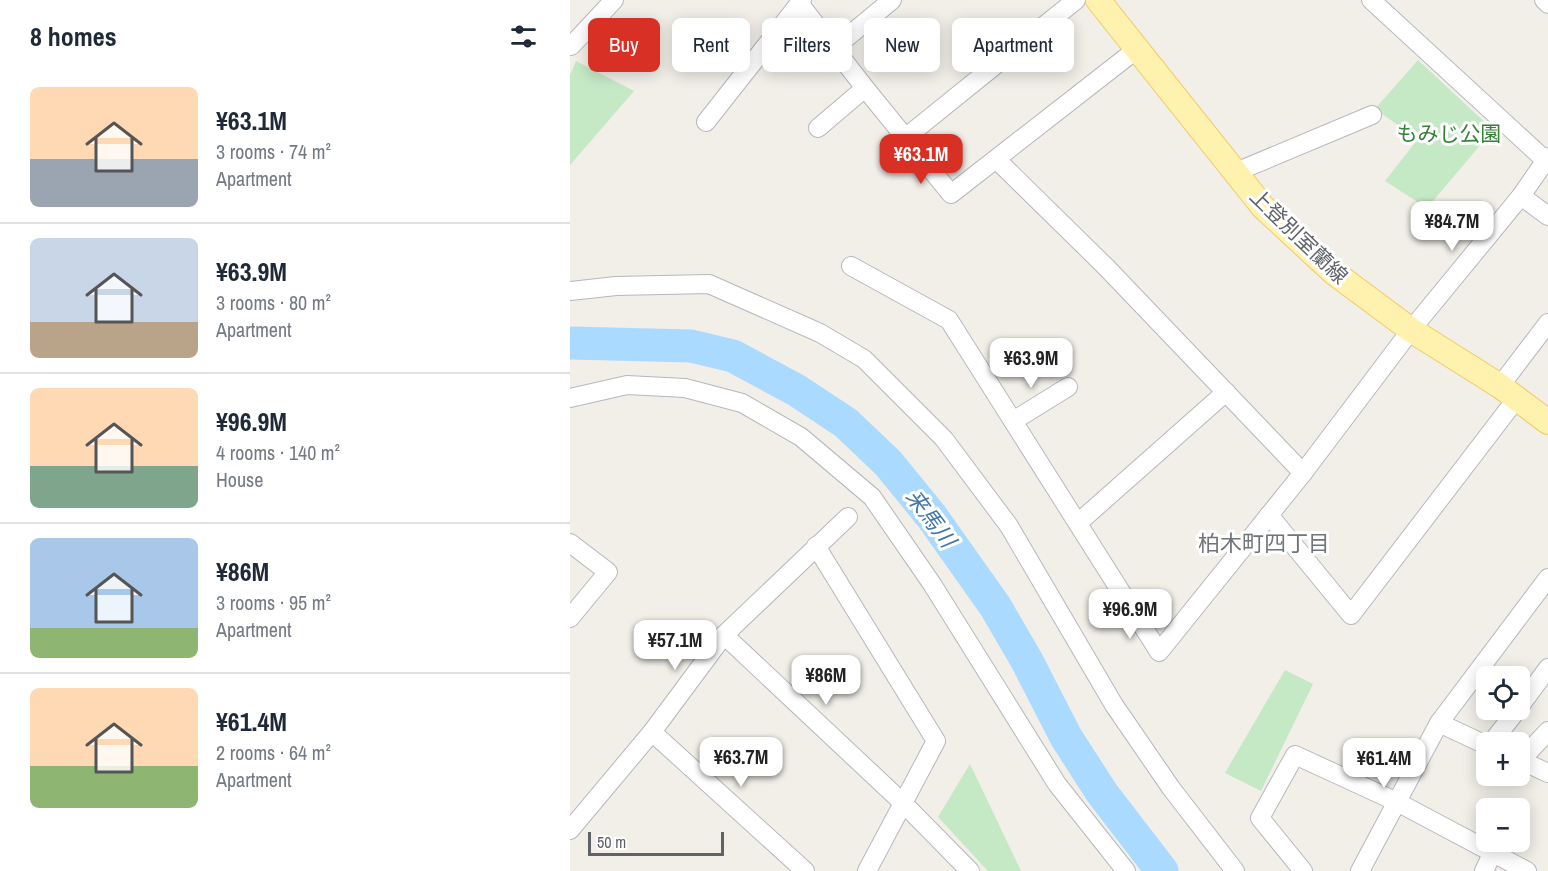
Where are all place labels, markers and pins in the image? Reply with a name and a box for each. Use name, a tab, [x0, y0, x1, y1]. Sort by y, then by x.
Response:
pin: ¥63.1M	[872, 134, 970, 185]
pin: ¥84.7M	[1403, 201, 1501, 252]
pin: ¥63.9M	[982, 338, 1080, 389]
pin: ¥96.9M	[1081, 589, 1179, 640]
pin: ¥57.1M	[626, 620, 724, 671]
pin: ¥86M	[790, 655, 862, 706]
pin: ¥63.7M	[692, 737, 790, 788]
pin: ¥61.4M	[1335, 738, 1433, 789]

